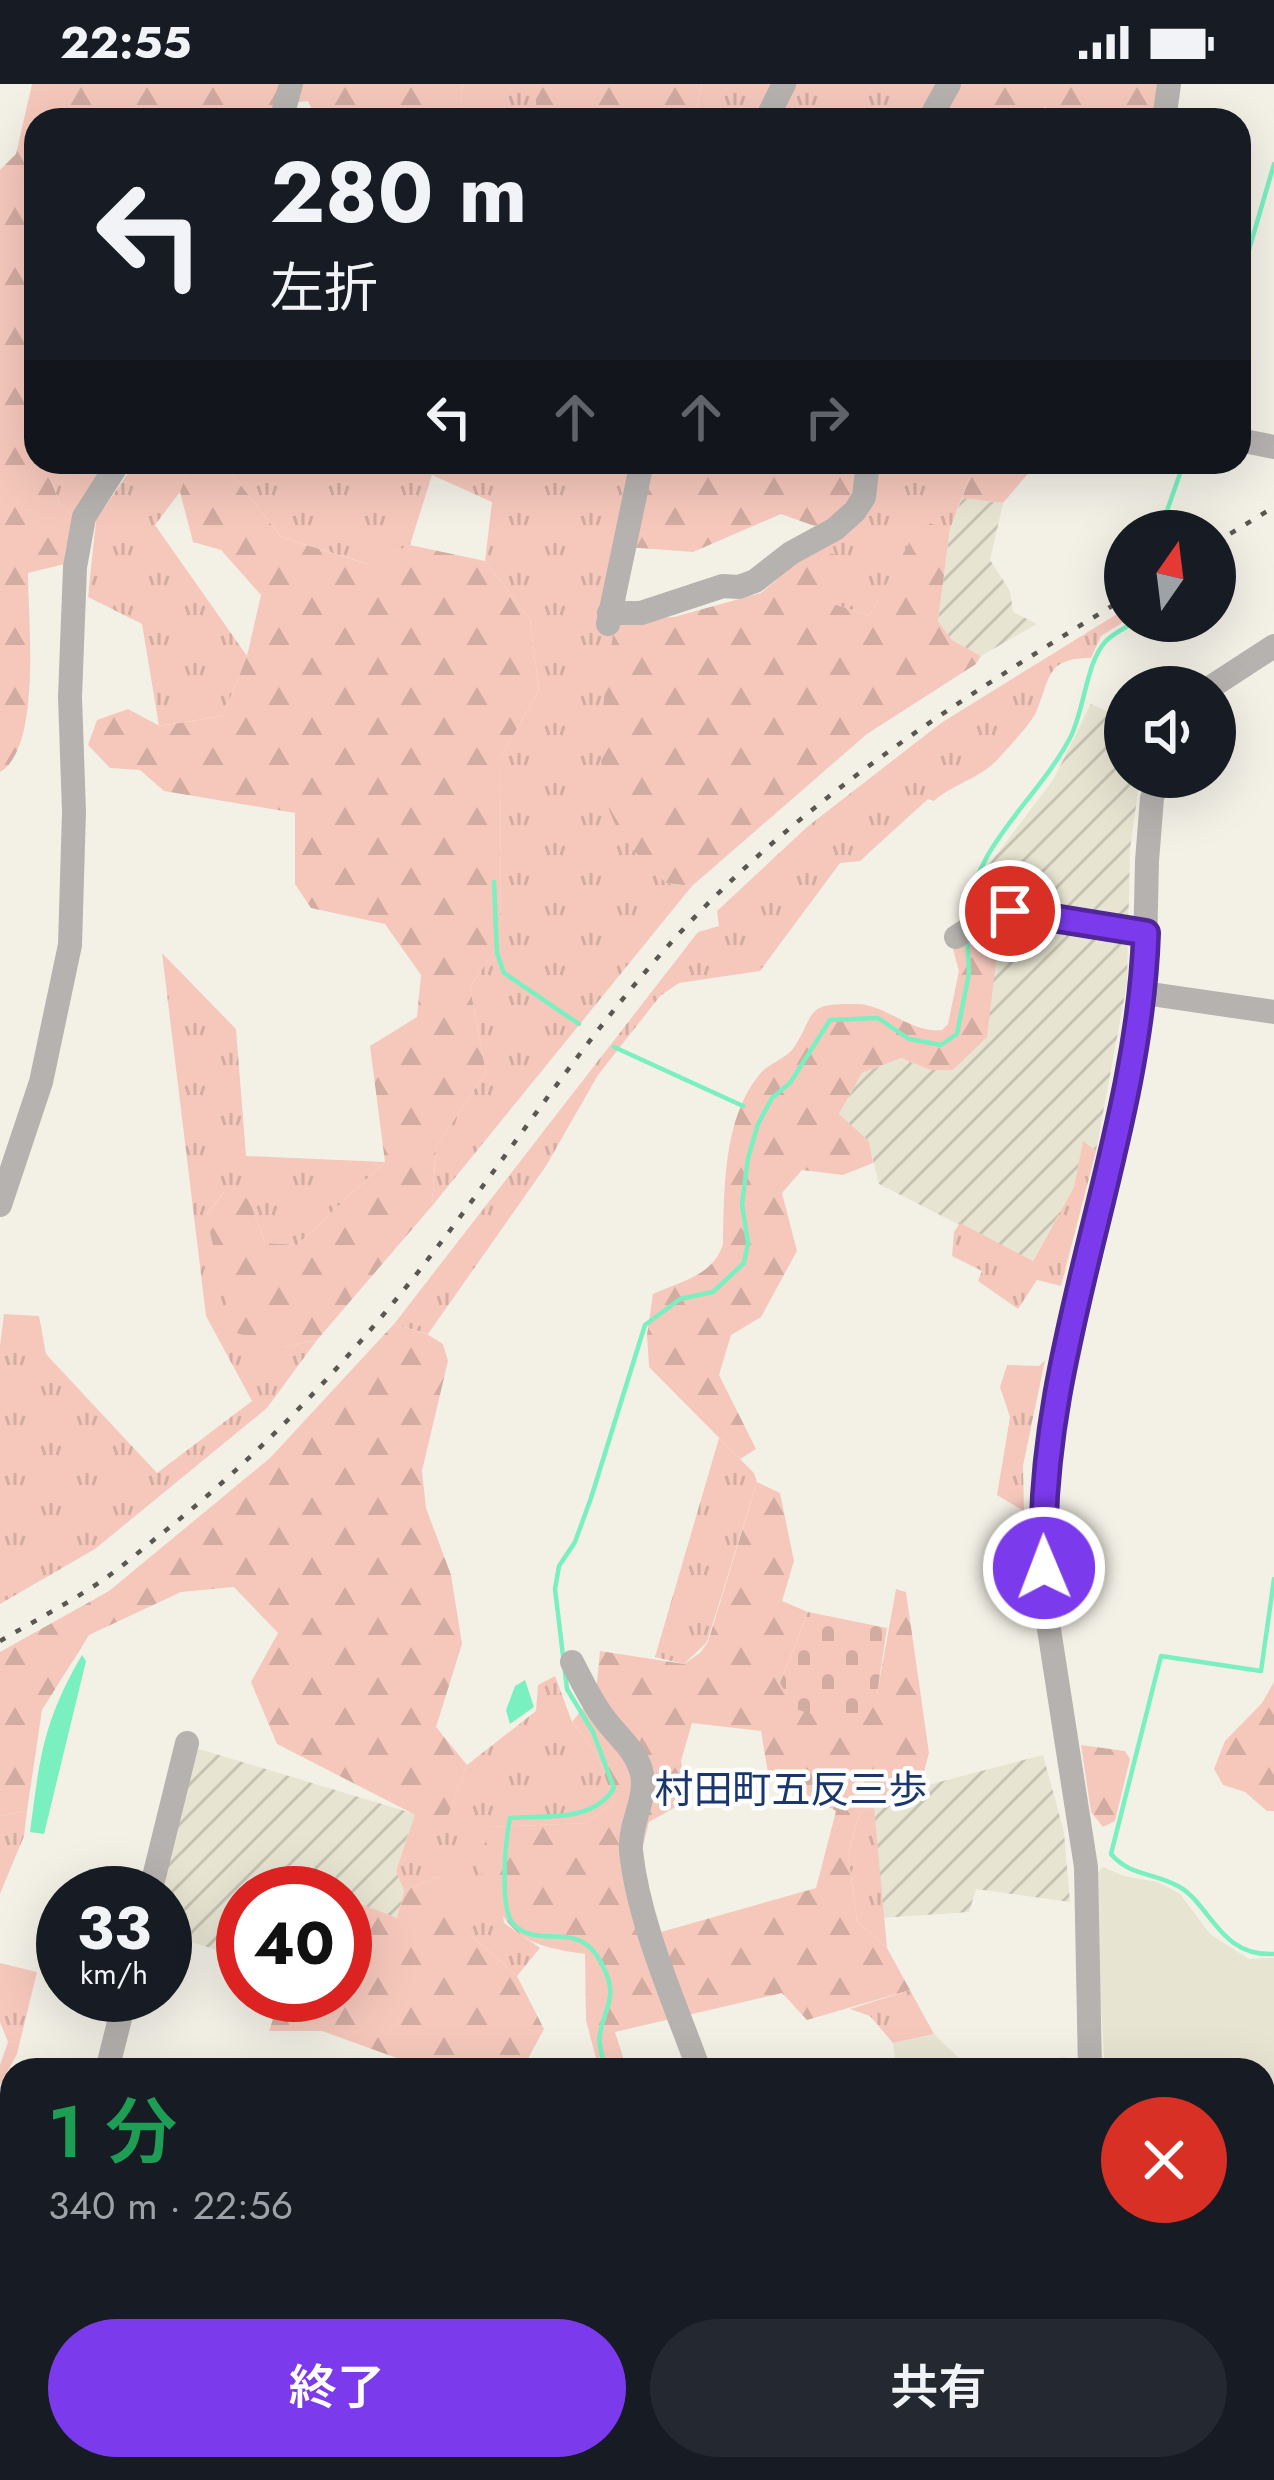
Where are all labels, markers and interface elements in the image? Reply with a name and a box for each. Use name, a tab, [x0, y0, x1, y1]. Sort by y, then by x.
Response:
text: 22:55	[60, 10, 192, 75]
text: 280 m	[270, 132, 527, 254]
icon: left	[72, 156, 228, 312]
text: 左折	[270, 249, 378, 327]
icon: left	[416, 384, 482, 450]
icon: ahead	[542, 384, 608, 450]
icon: ahead	[668, 384, 734, 450]
icon: right	[794, 384, 860, 450]
north arrow	[1104, 510, 1236, 642]
map controls	[1104, 510, 1236, 798]
button: sound	[1104, 666, 1236, 798]
pin	[959, 860, 1061, 962]
icon: arrive	[977, 878, 1043, 944]
position arrow	[981, 1505, 1107, 1631]
district label: 村田町五反三歩	[654, 1761, 928, 1818]
speed limit sign: 40	[216, 1866, 372, 2022]
text: 33	[77, 1885, 151, 1972]
text: km/h	[80, 1952, 148, 1995]
text: 1 分	[48, 2080, 177, 2184]
button: close	[1101, 2097, 1227, 2223]
text: 340 m · 22:56	[48, 2177, 293, 2234]
button: 終了	[48, 2319, 626, 2457]
button: 共有	[650, 2319, 1227, 2457]

